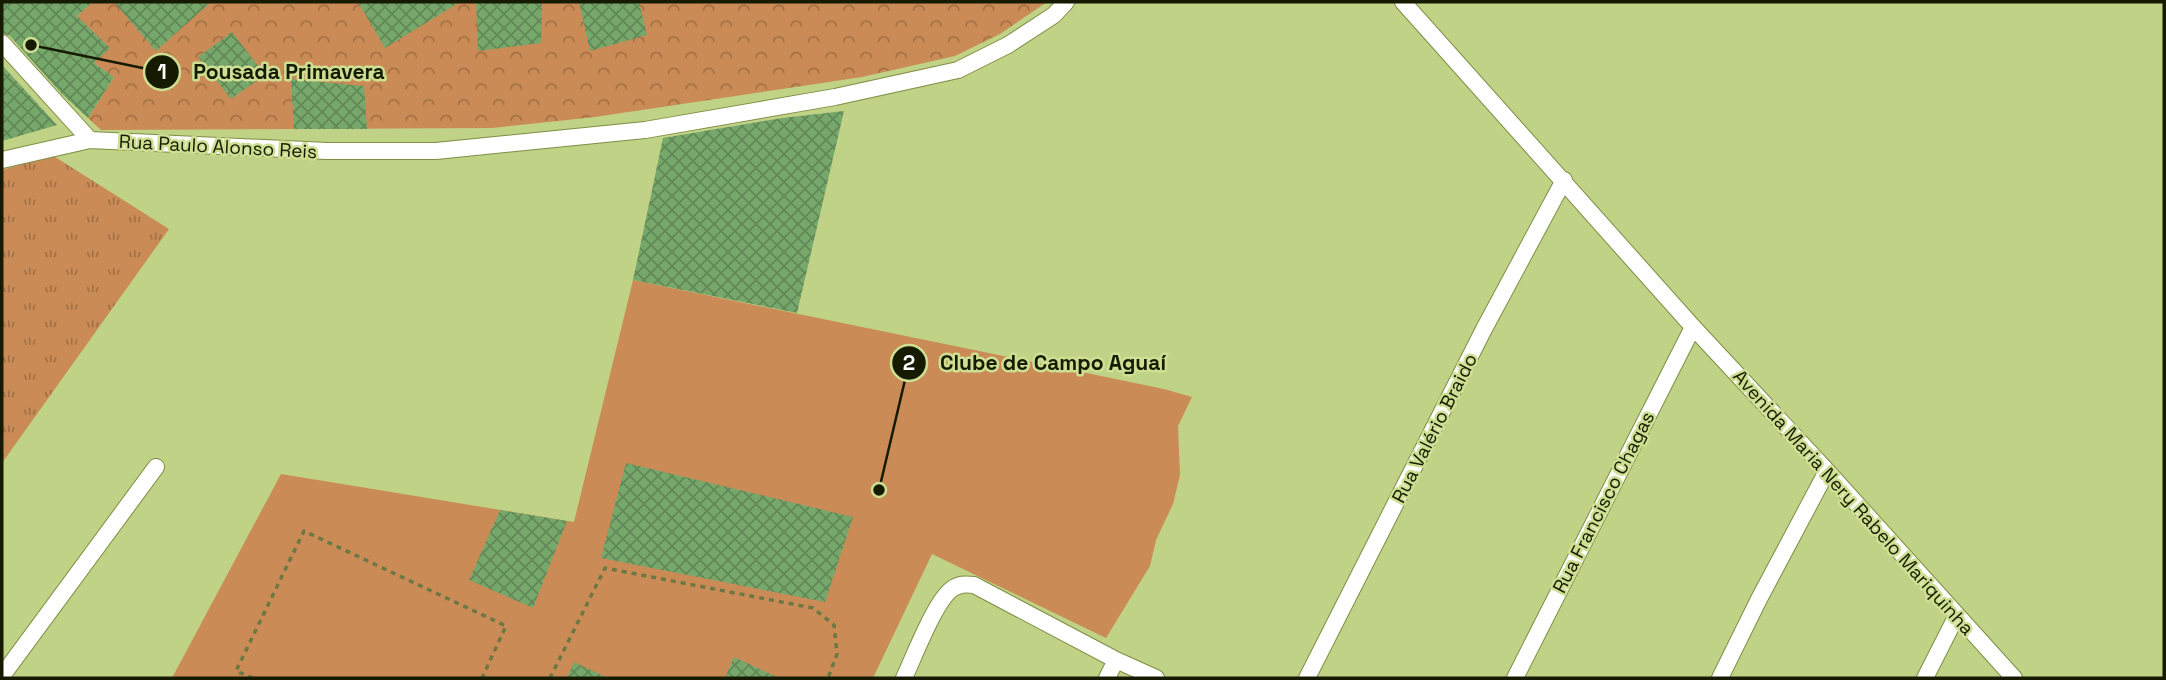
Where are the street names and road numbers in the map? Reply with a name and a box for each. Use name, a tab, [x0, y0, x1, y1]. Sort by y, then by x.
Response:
street label: Rua Paulo Alonso Reis	[118, 129, 318, 164]
street label: Rua Valério Braido	[1386, 349, 1483, 507]
street label: Avenida Maria Nery Rabelo Mariquinha	[1728, 364, 1980, 641]
street label: Rua Francisco Chagas	[1547, 407, 1660, 597]

